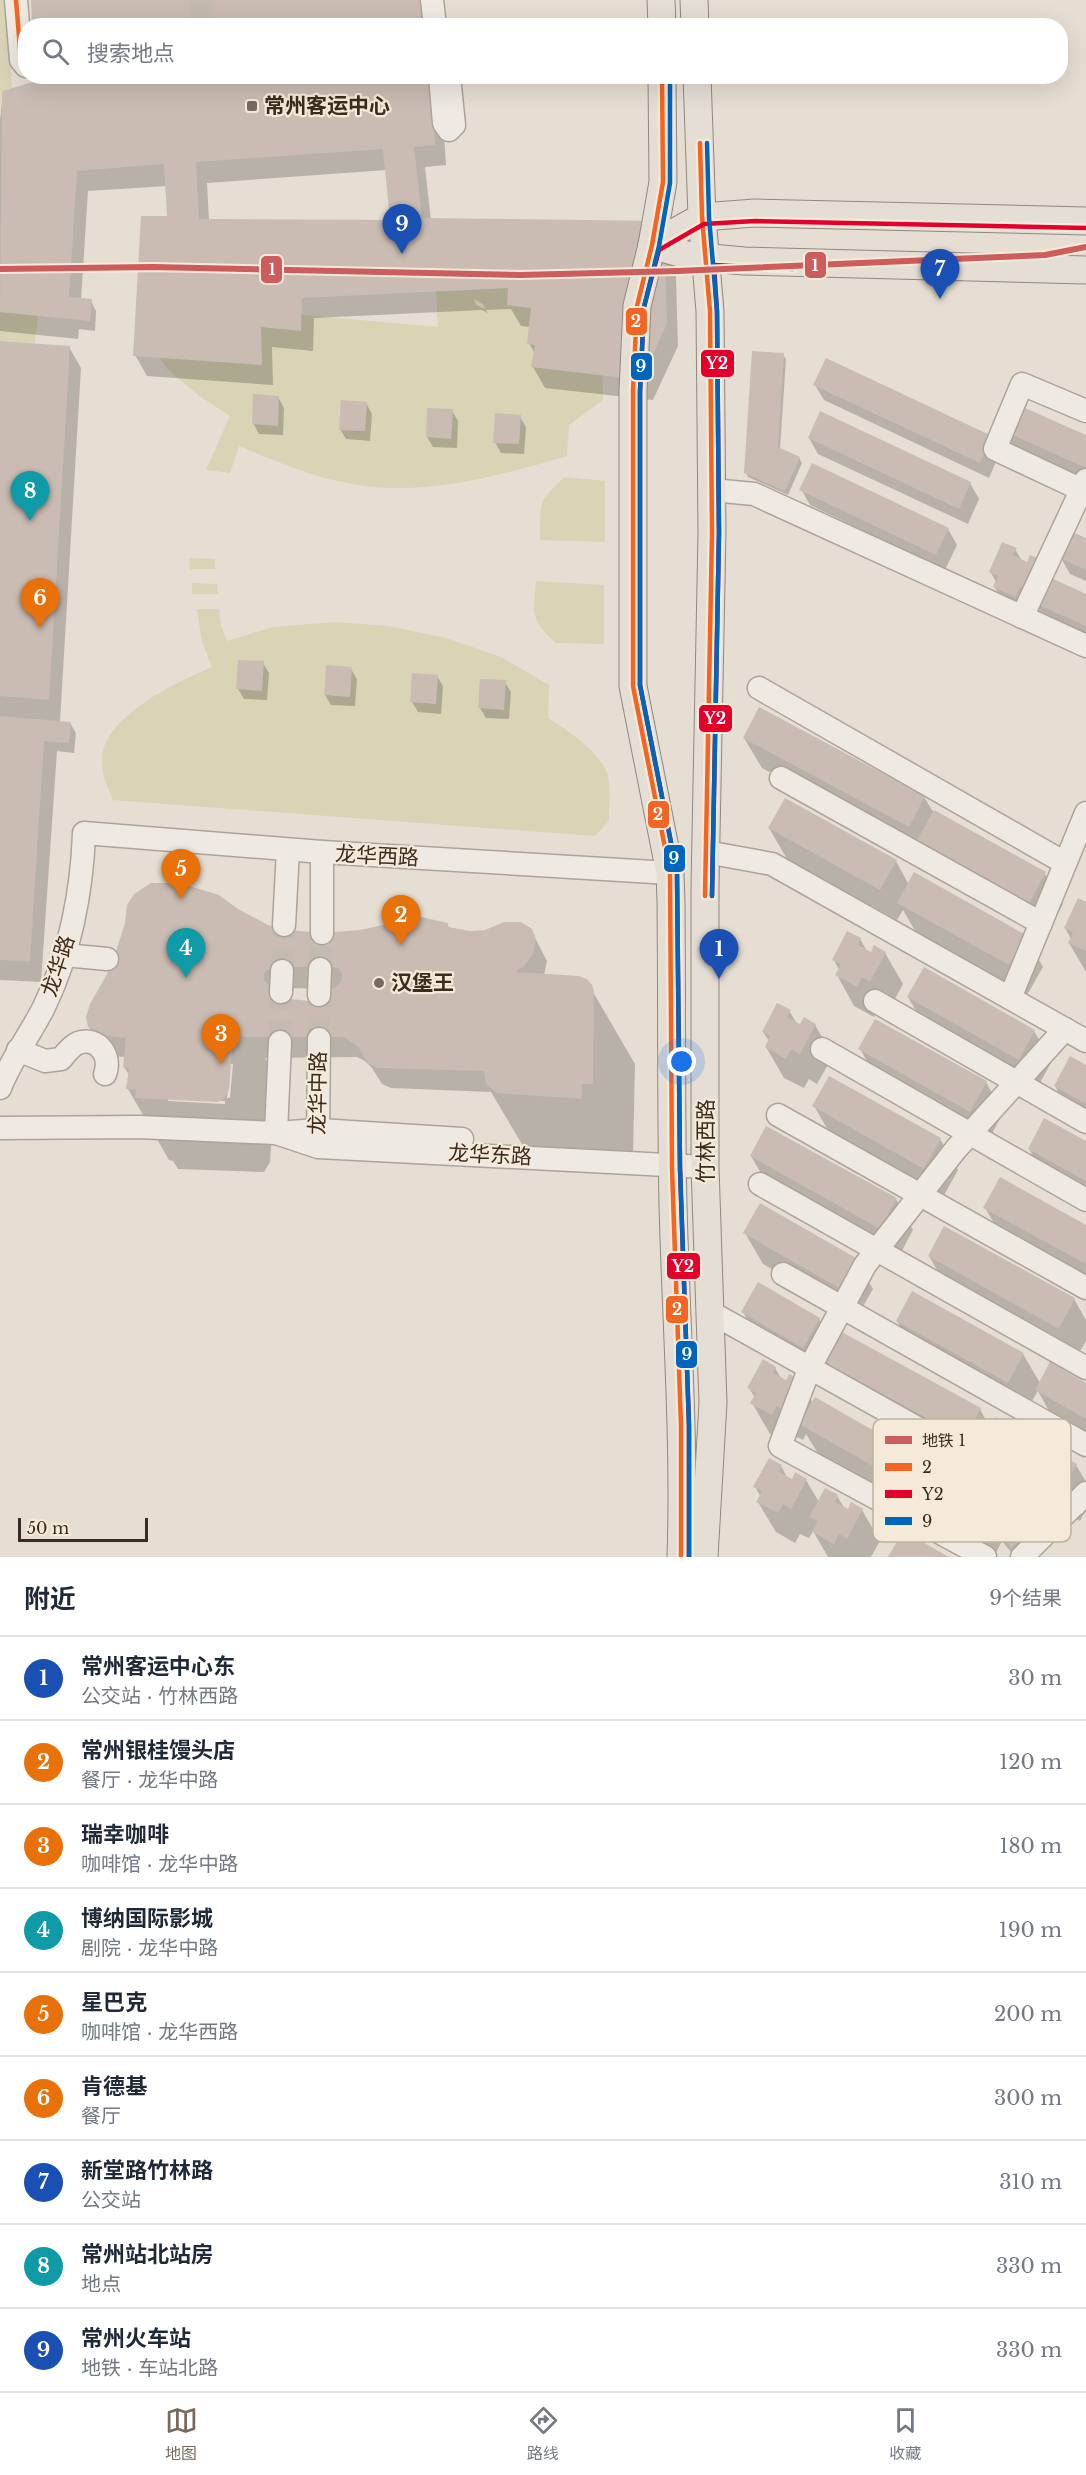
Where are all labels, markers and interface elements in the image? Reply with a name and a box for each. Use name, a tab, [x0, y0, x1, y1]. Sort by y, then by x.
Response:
search box	[18, 18, 1068, 84]
icon: search	[39, 35, 72, 68]
text: 搜索地点	[87, 40, 175, 67]
place label: 常州客运中心	[264, 93, 390, 119]
marker: 常州客运中心	[245, 99, 259, 113]
pin: 9	[382, 204, 422, 254]
pin: 7	[920, 250, 960, 299]
line badge: 1	[804, 251, 827, 279]
line badge: 1	[260, 255, 283, 284]
text: 1	[812, 255, 819, 275]
text: 1	[269, 259, 276, 279]
line badge: 2	[625, 307, 648, 336]
text: 2	[631, 311, 641, 331]
line badge: Y2	[700, 349, 735, 378]
line badge: 9	[630, 352, 653, 381]
text: Y2	[705, 353, 728, 373]
text: 9	[636, 356, 647, 376]
pin: 8	[10, 472, 50, 521]
pin: 6	[20, 578, 60, 628]
line badge: Y2	[698, 704, 733, 733]
text: Y2	[703, 708, 726, 728]
line badge: 2	[647, 800, 670, 829]
text: 2	[653, 804, 663, 824]
street label: 龙华西路	[334, 841, 420, 871]
line badge: 9	[663, 844, 686, 873]
text: 9	[669, 848, 680, 868]
pin: 5	[162, 850, 201, 899]
pin: 2	[382, 896, 420, 945]
pin: 4	[166, 928, 206, 978]
pin: 1	[700, 930, 738, 979]
street label: 龙华路	[36, 932, 80, 1000]
place label: 汉堡王	[391, 970, 454, 996]
marker: 汉堡王	[372, 976, 386, 990]
pin: 3	[202, 1014, 240, 1064]
your location	[667, 1047, 696, 1076]
street label: 龙华中路	[304, 1051, 332, 1135]
street label: 竹林西路	[693, 1099, 719, 1183]
street label: 龙华东路	[447, 1140, 533, 1170]
line badge: Y2	[666, 1252, 701, 1280]
text: Y2	[671, 1256, 694, 1276]
line badge: 2	[665, 1295, 689, 1324]
text: 2	[672, 1299, 682, 1319]
line badge: 9	[675, 1340, 698, 1369]
text: 9	[682, 1344, 693, 1364]
legend	[873, 1419, 1071, 1542]
text: 地铁 1	[922, 1430, 966, 1450]
text: 2	[922, 1457, 932, 1477]
text: Y2	[921, 1484, 944, 1504]
text: 9	[922, 1511, 932, 1531]
scale bar	[18, 1515, 148, 1542]
text: 50 m	[27, 1518, 69, 1538]
text: 附近	[24, 1583, 76, 1615]
text: 9个结果	[989, 1586, 1062, 1610]
text: 常州客运中心东	[81, 1653, 235, 1680]
text: 1	[39, 1666, 48, 1690]
text: 30 m	[1008, 1666, 1062, 1690]
text: 公交站 · 竹林西路	[81, 1684, 238, 1708]
text: 常州银桂馒头店	[81, 1737, 235, 1764]
text: 2	[37, 1750, 50, 1774]
text: 120 m	[999, 1750, 1062, 1774]
text: 餐厅 · 龙华中路	[81, 1768, 218, 1792]
text: 瑞幸咖啡	[81, 1821, 169, 1848]
text: 3	[37, 1834, 50, 1858]
text: 180 m	[999, 1834, 1062, 1858]
text: 咖啡馆 · 龙华中路	[81, 1852, 238, 1876]
text: 博纳国际影城	[81, 1905, 213, 1932]
text: 4	[37, 1918, 50, 1942]
text: 190 m	[999, 1918, 1062, 1942]
text: 剧院 · 龙华中路	[81, 1936, 218, 1960]
text: 星巴克	[81, 1989, 147, 2016]
text: 5	[38, 2002, 49, 2026]
text: 200 m	[994, 2002, 1062, 2026]
text: 咖啡馆 · 龙华西路	[81, 2020, 238, 2044]
text: 肯德基	[81, 2073, 147, 2100]
text: 6	[37, 2086, 50, 2110]
text: 300 m	[994, 2086, 1062, 2110]
text: 餐厅	[81, 2104, 121, 2128]
text: 新堂路竹林路	[81, 2157, 213, 2184]
text: 7	[38, 2170, 49, 2194]
text: 310 m	[999, 2170, 1062, 2194]
text: 公交站	[81, 2188, 141, 2212]
text: 常州站北站房	[81, 2241, 213, 2268]
text: 8	[37, 2254, 50, 2278]
text: 330 m	[996, 2254, 1062, 2278]
text: 地点	[81, 2272, 121, 2296]
text: 常州火车站	[81, 2325, 191, 2352]
text: 9	[37, 2338, 50, 2362]
text: 330 m	[996, 2338, 1062, 2362]
text: 地铁 · 车站北路	[81, 2356, 218, 2380]
tab: 地图	[165, 2404, 198, 2464]
tab: 路线	[527, 2404, 560, 2464]
tab: 收藏	[889, 2404, 922, 2464]

